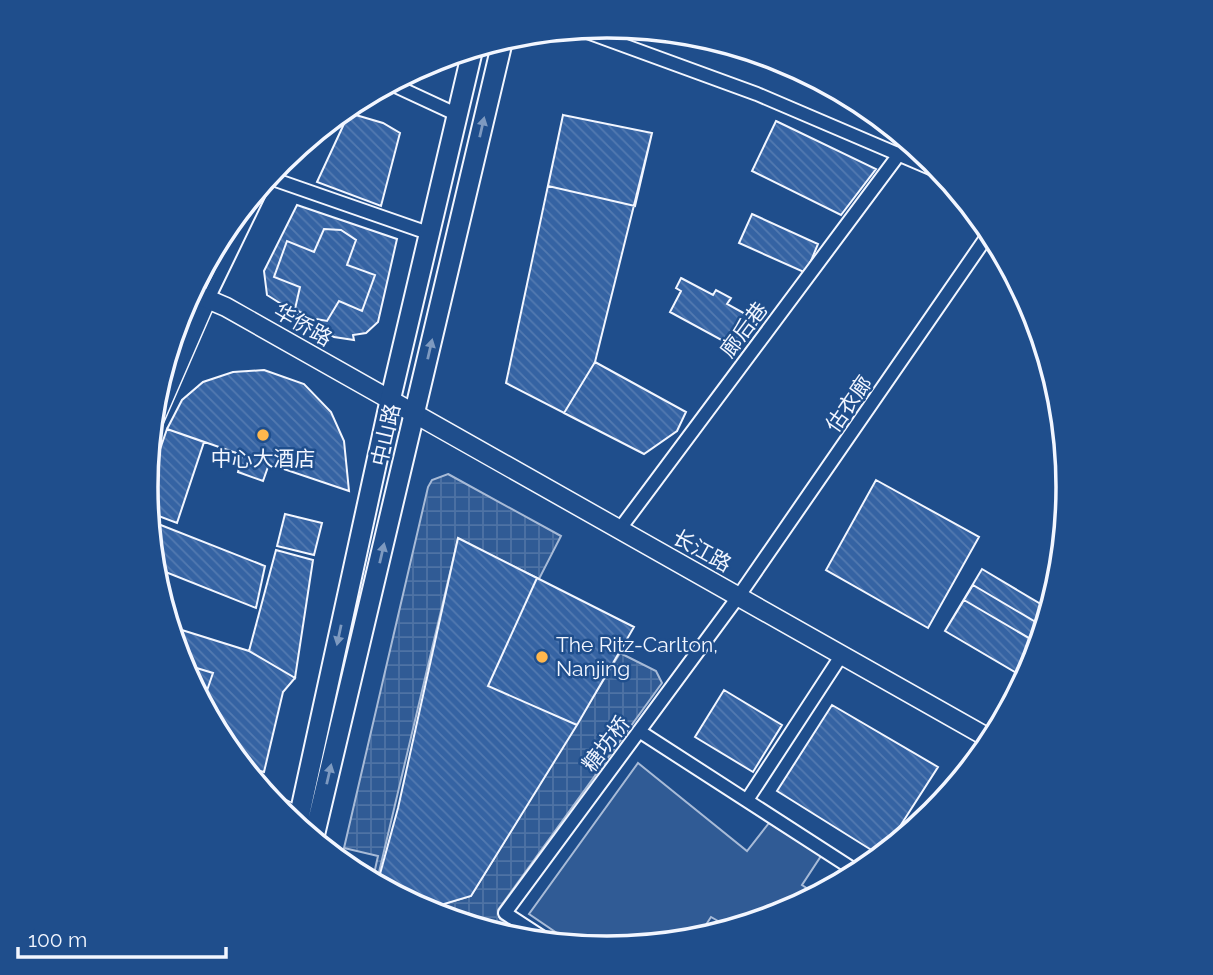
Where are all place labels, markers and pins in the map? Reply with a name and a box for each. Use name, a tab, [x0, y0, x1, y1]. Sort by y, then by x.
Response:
marker: 中心大酒店	[255, 427, 271, 443]
place label: 中心大酒店	[211, 446, 316, 471]
place label: The Ritz-Carlton, Nanjing	[556, 632, 718, 681]
marker: The Ritz-Carlton, Nanjing	[534, 649, 550, 665]

